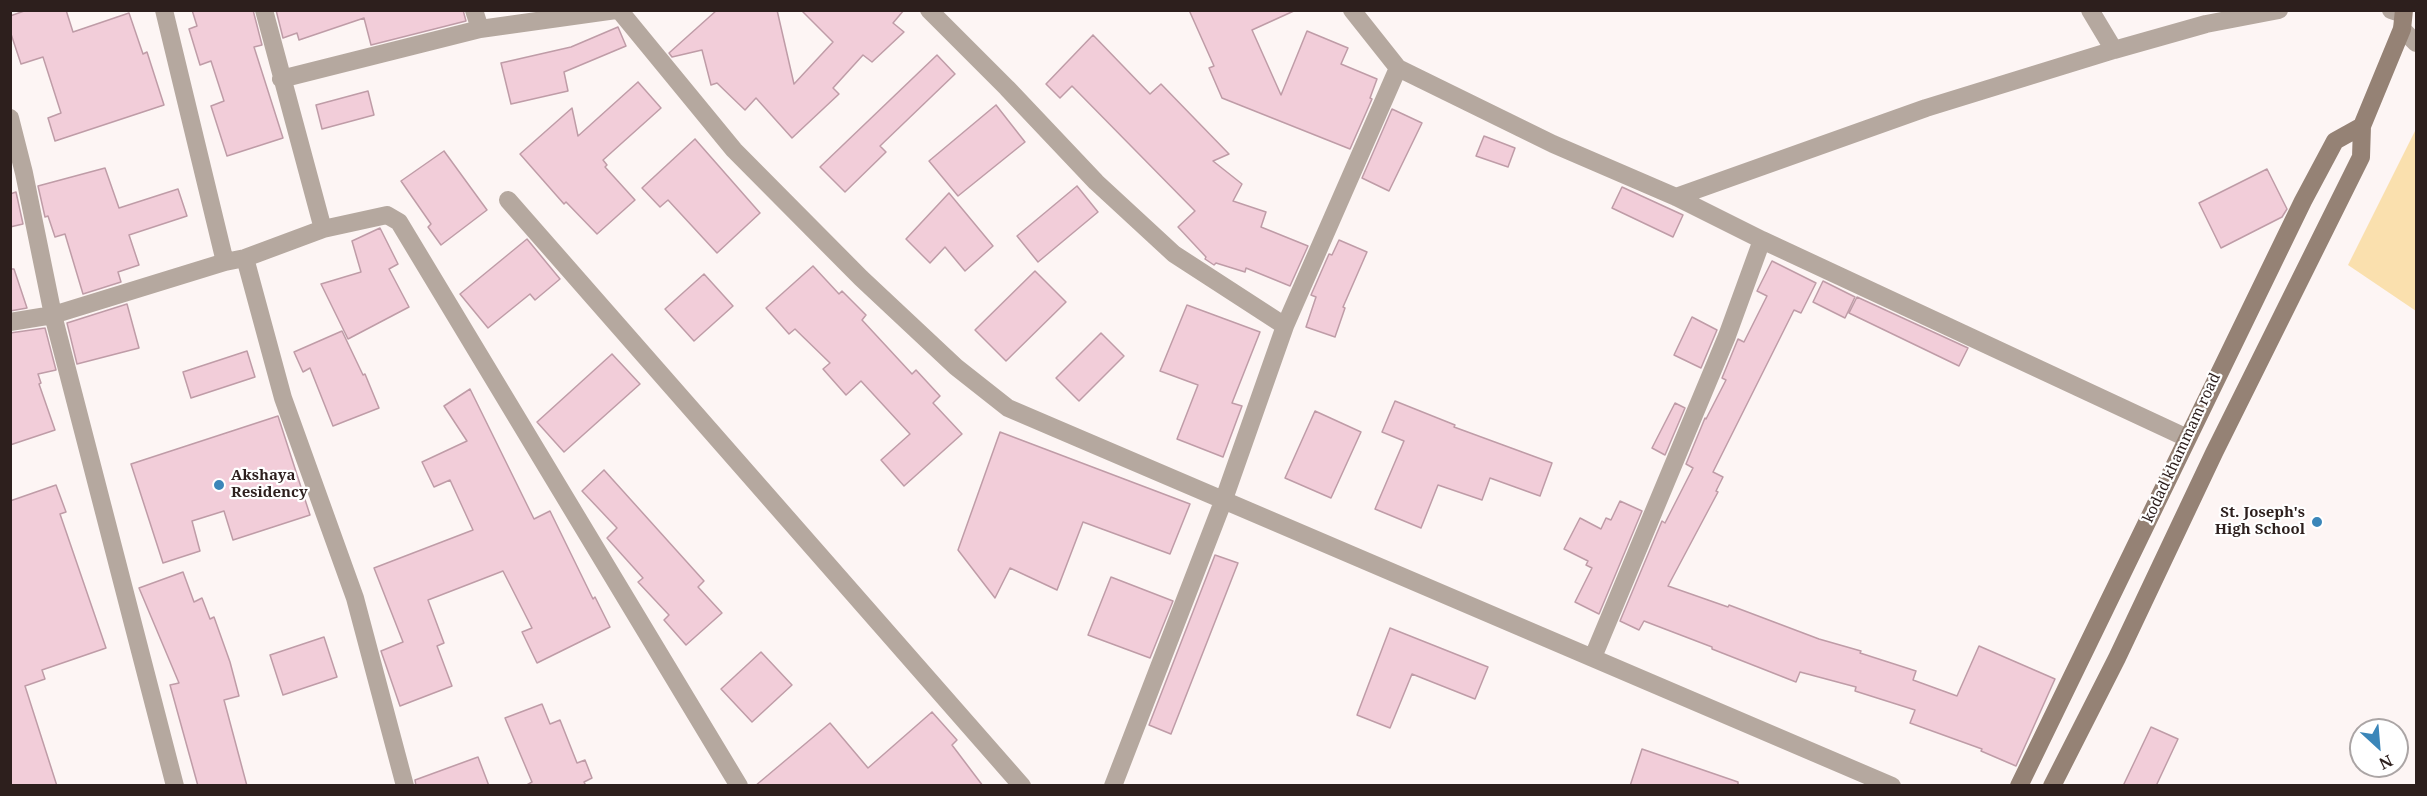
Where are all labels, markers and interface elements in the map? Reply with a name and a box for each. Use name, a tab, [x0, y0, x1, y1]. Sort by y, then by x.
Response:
street label: kodad khammam road	[2139, 370, 2225, 526]
place label: Akshaya Residency	[231, 467, 308, 502]
marker: Akshaya Residency	[212, 478, 226, 492]
place label: St. Joseph's High School	[2215, 504, 2305, 539]
marker: St. Joseph's High School	[2310, 515, 2324, 529]
north arrow	[2349, 718, 2409, 778]
text: N	[2376, 750, 2397, 775]

